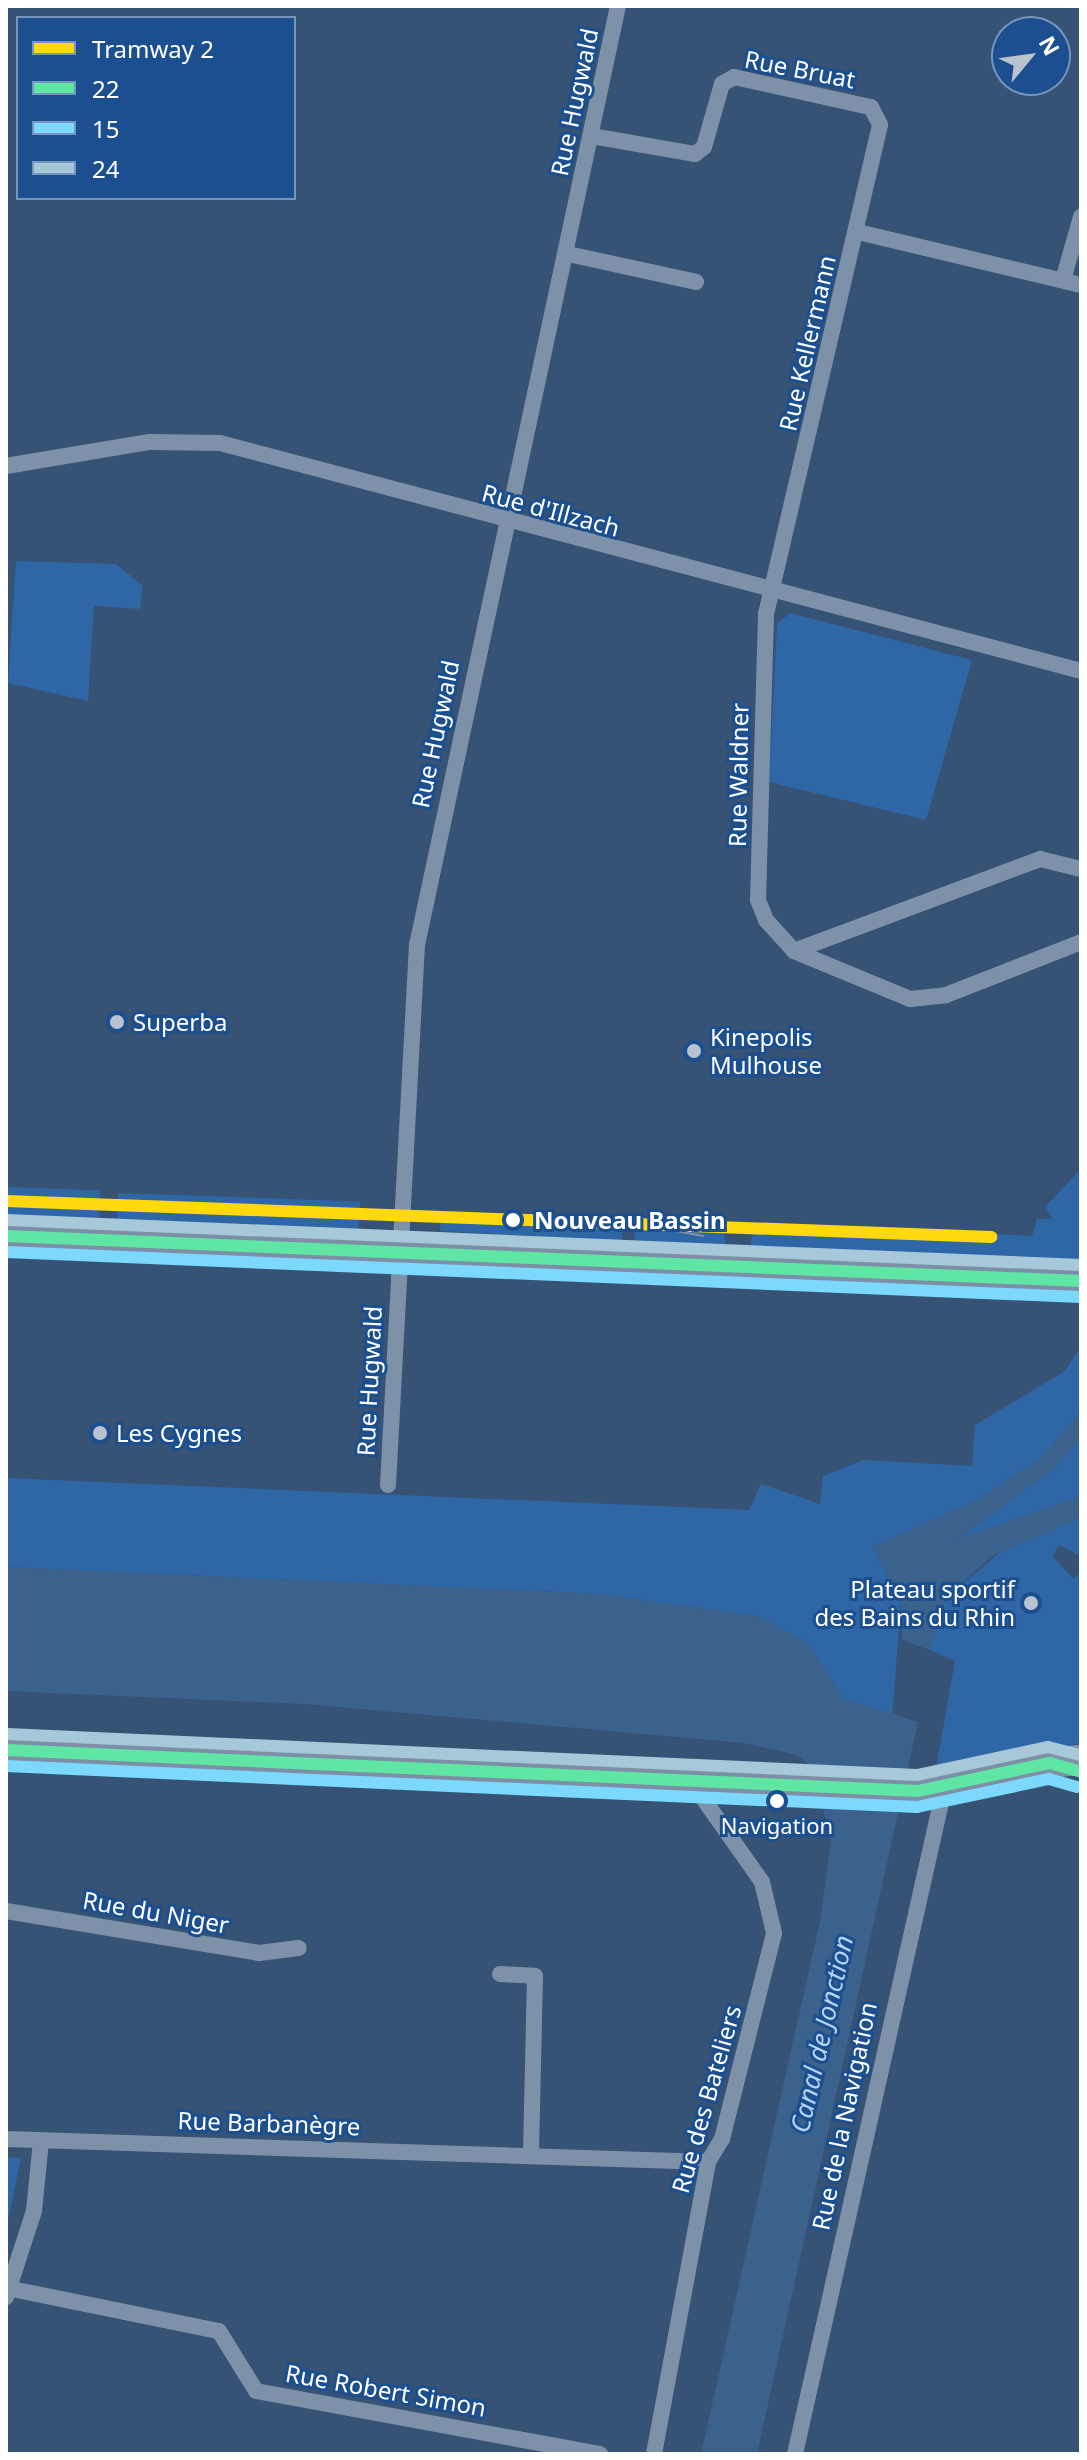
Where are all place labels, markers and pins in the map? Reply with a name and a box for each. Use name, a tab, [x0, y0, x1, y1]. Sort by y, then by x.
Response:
place label: Superba	[133, 1008, 227, 1036]
marker: Superba	[108, 1013, 126, 1031]
place label: Kinepolis Mulhouse	[710, 1023, 822, 1079]
marker: Kinepolis Mulhouse	[685, 1042, 703, 1060]
marker: Nouveau Bassin	[499, 1206, 527, 1234]
place label: Nouveau Bassin	[534, 1206, 726, 1234]
place label: Les Cygnes	[116, 1419, 242, 1447]
marker: Les Cygnes	[91, 1424, 109, 1442]
place label: Plateau sportif des Bains du Rhin	[815, 1575, 1015, 1631]
marker: Plateau sportif des Bains du Rhin	[1022, 1594, 1040, 1612]
marker: Navigation	[769, 1793, 785, 1809]
place label: Navigation	[721, 1813, 833, 1839]

